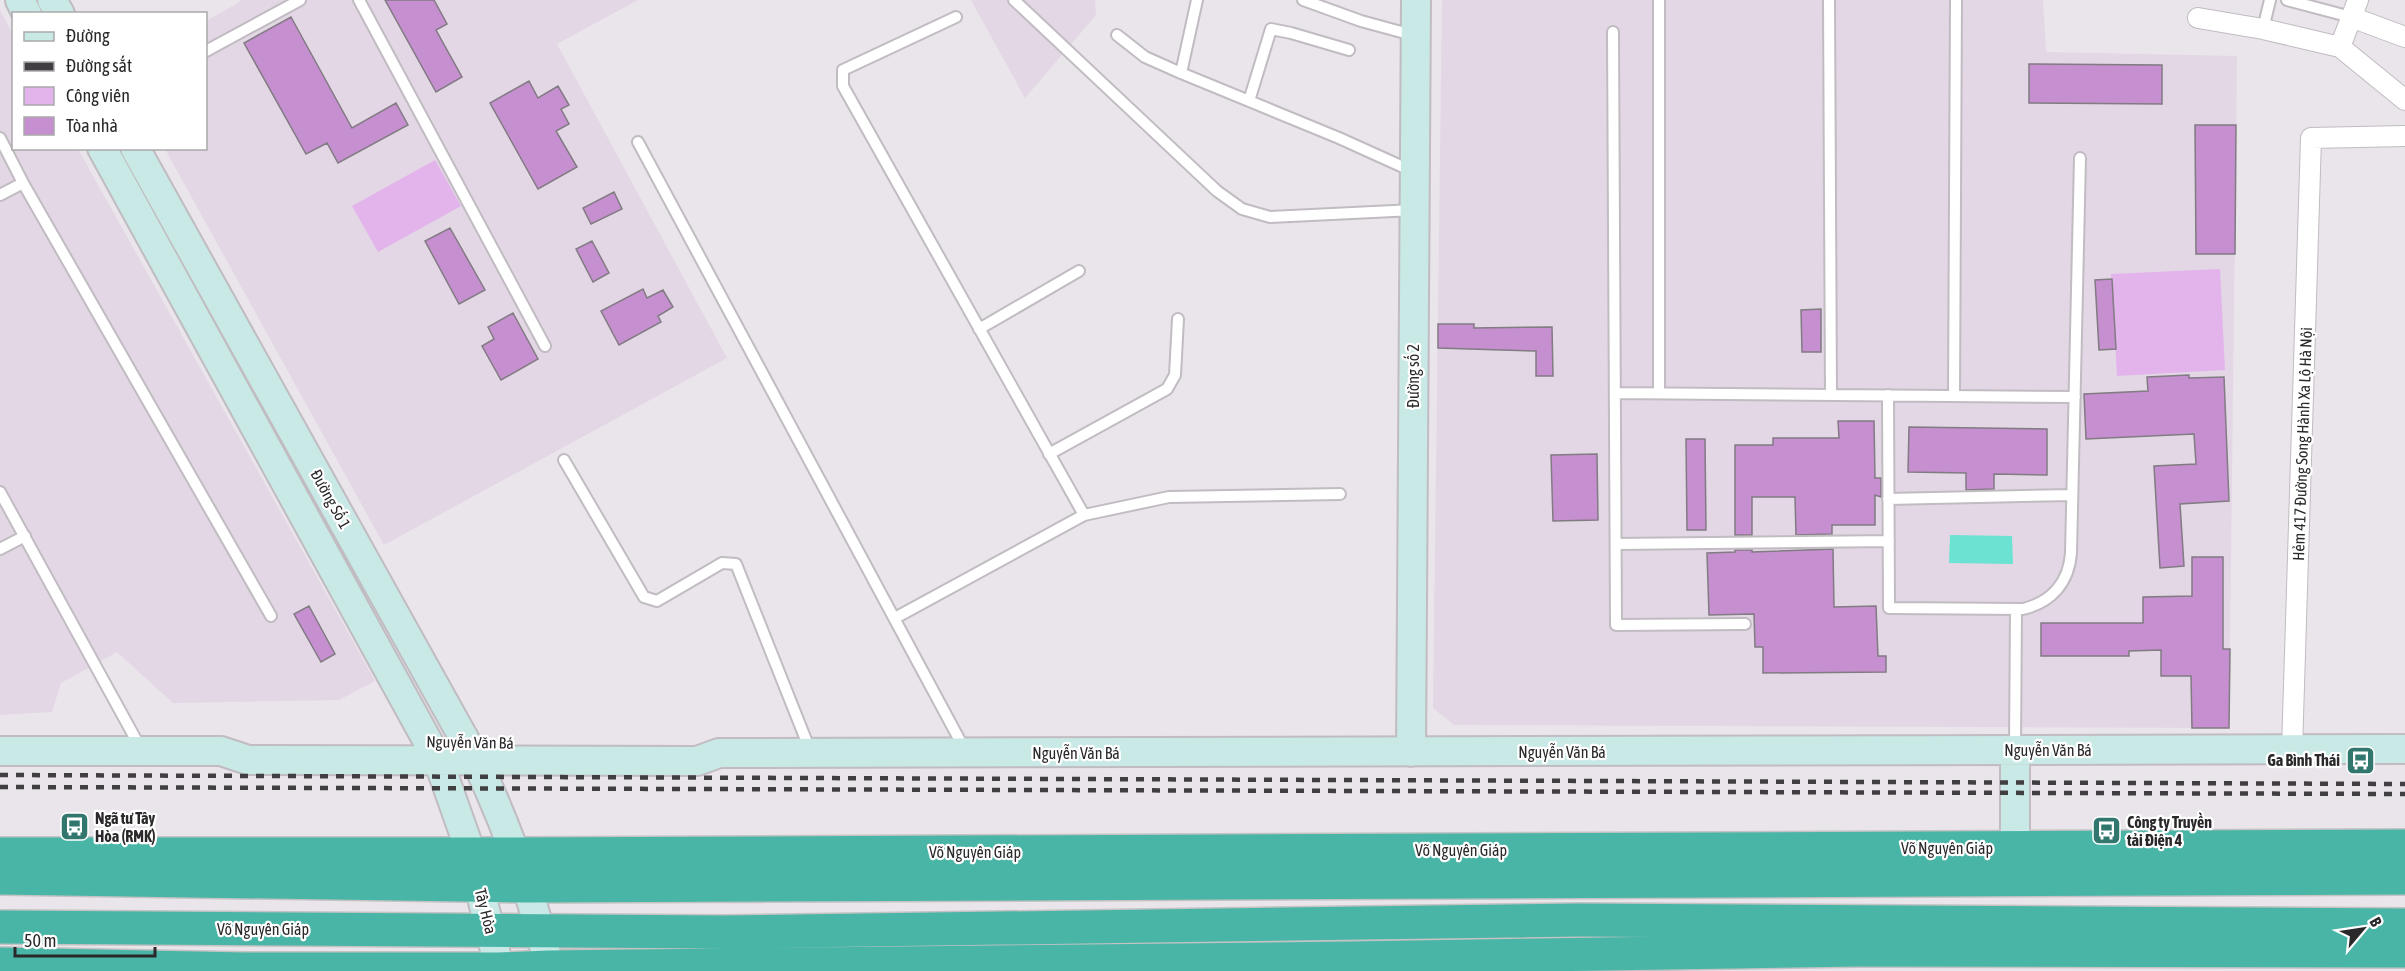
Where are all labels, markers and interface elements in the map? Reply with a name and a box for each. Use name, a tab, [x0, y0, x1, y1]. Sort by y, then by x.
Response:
legend	[12, 12, 207, 150]
text: Đường	[66, 25, 110, 46]
text: Đường sắt	[66, 55, 132, 76]
text: Công viên	[66, 85, 130, 106]
text: Tòa nhà	[66, 115, 118, 136]
street label: Hẻm 417 Đường Song Hành Xa Lộ Hà Nội	[2289, 327, 2316, 561]
street label: Đường số 2	[1403, 344, 1423, 408]
street label: Đường Số 1	[306, 466, 356, 532]
street label: Nguyễn Văn Bá	[426, 732, 514, 753]
street label: Nguyễn Văn Bá	[2004, 741, 2092, 760]
street label: Nguyễn Văn Bá	[1518, 743, 1606, 762]
street label: Nguyễn Văn Bá	[1032, 744, 1120, 763]
bus stop icon: Ga Bình Thái	[2345, 744, 2377, 776]
place label: Ga Bình Thái	[2267, 751, 2340, 769]
place label: Ngã tư Tây Hòa (RMK)	[95, 809, 156, 845]
bus stop icon: Ngã tư Tây Hòa (RMK)	[58, 811, 90, 843]
place label: Công ty Truyền tải Điện 4	[2126, 812, 2212, 849]
bus stop icon: Công ty Truyền tải Điện 4	[2090, 815, 2122, 847]
street label: Võ Nguyên Giáp	[1901, 839, 1993, 858]
street label: Võ Nguyên Giáp	[1415, 841, 1507, 860]
street label: Võ Nguyên Giáp	[929, 843, 1021, 862]
street label: Tây Hòa	[471, 886, 500, 936]
north arrow	[2333, 899, 2393, 959]
text: B	[2366, 914, 2386, 930]
scale bar	[15, 920, 154, 958]
street label: Võ Nguyên Giáp	[217, 920, 309, 939]
text: 50 m	[24, 930, 56, 951]

